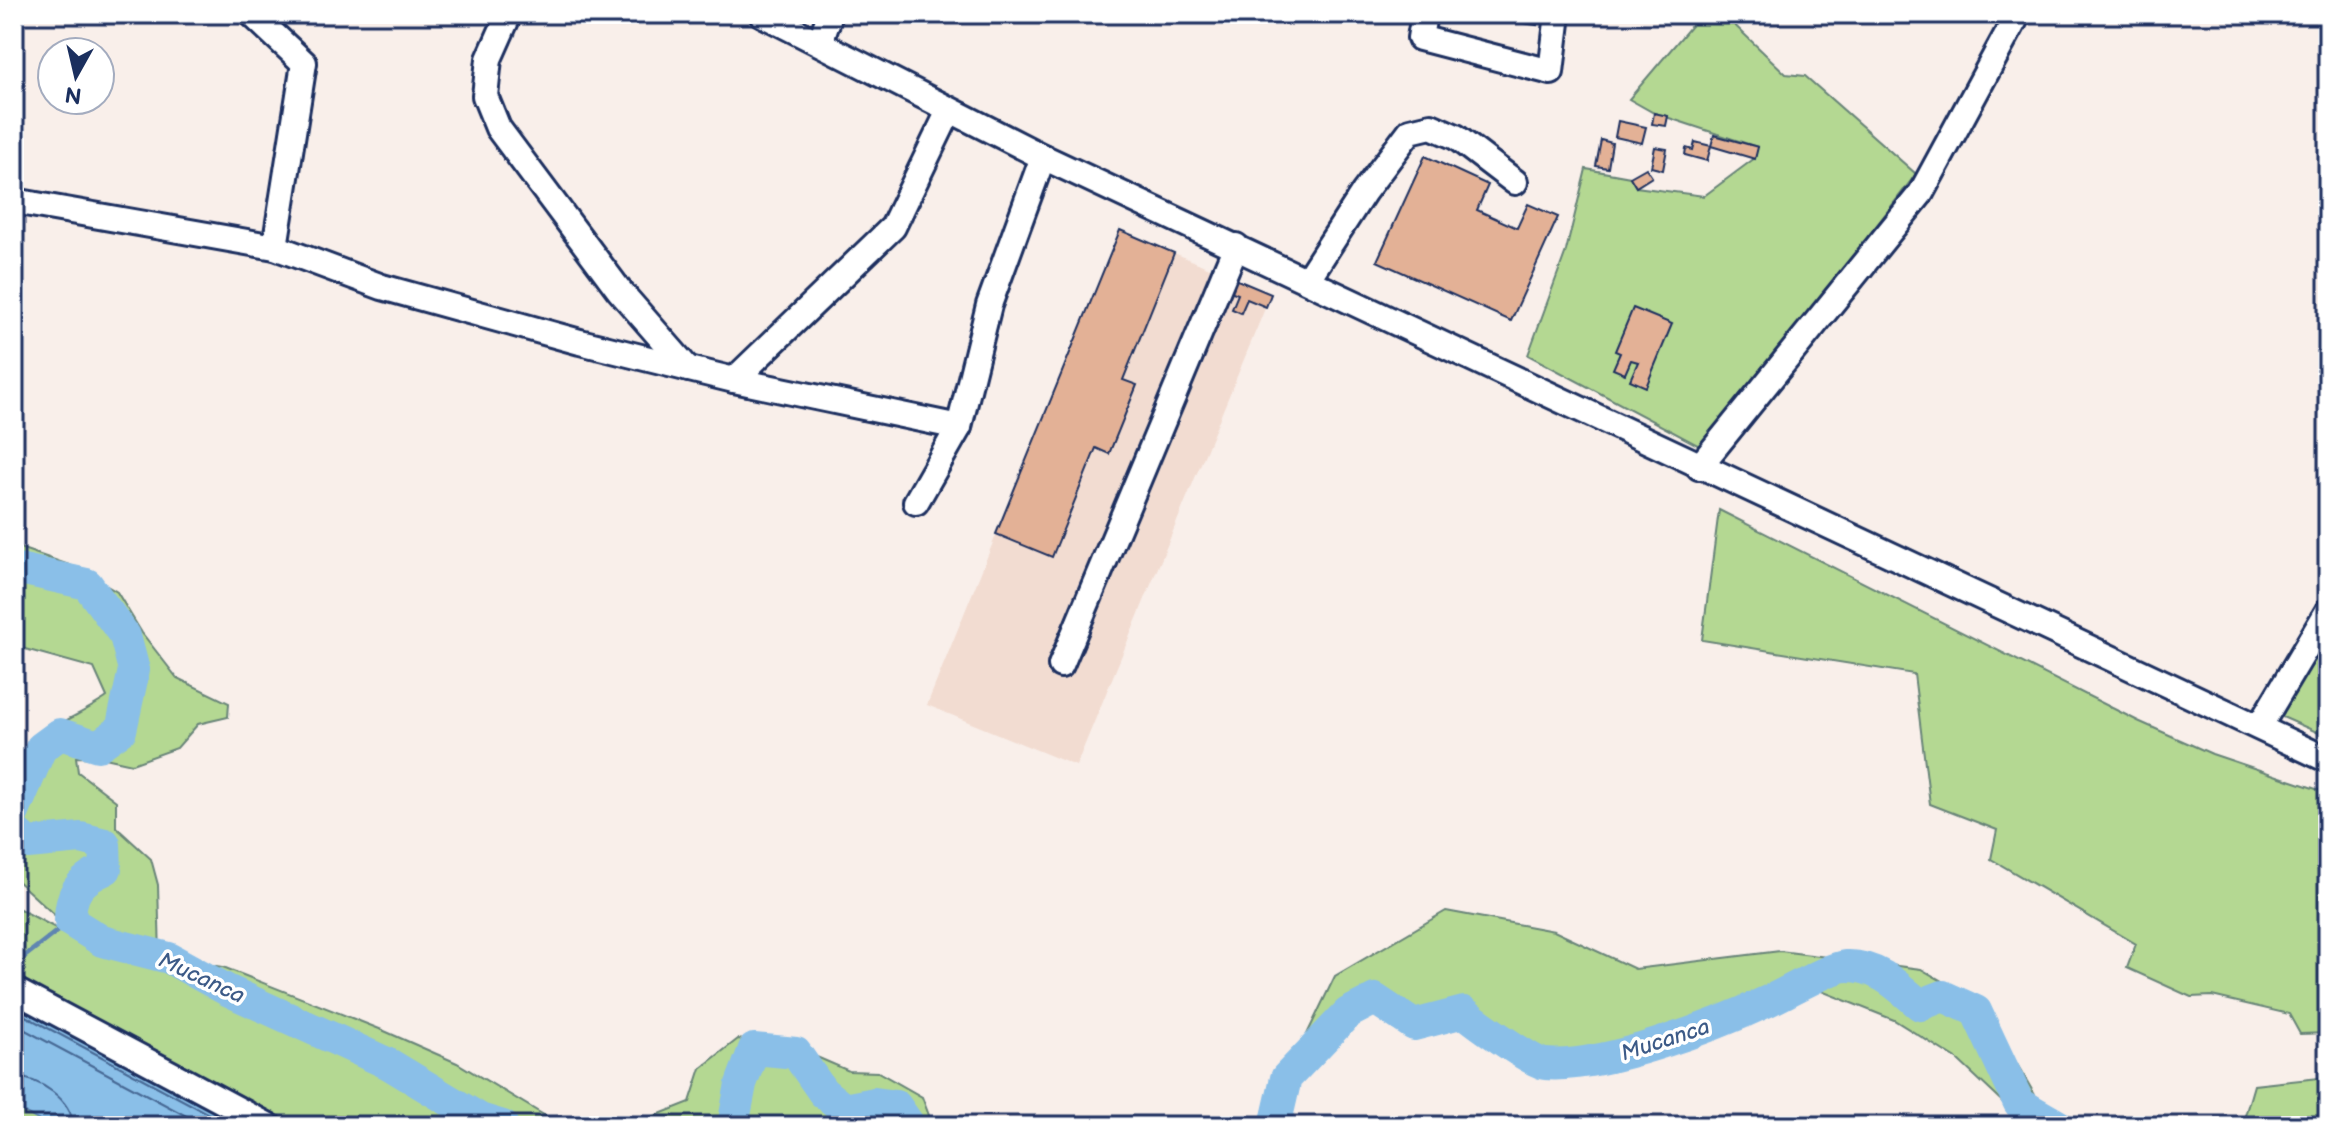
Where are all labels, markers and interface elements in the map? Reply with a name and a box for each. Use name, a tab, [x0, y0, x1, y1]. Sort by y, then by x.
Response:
north arrow	[36, 36, 116, 116]
text: N	[63, 80, 83, 109]
water label: Mucanca	[154, 947, 249, 1010]
water label: Mucanca	[1618, 1013, 1713, 1067]

